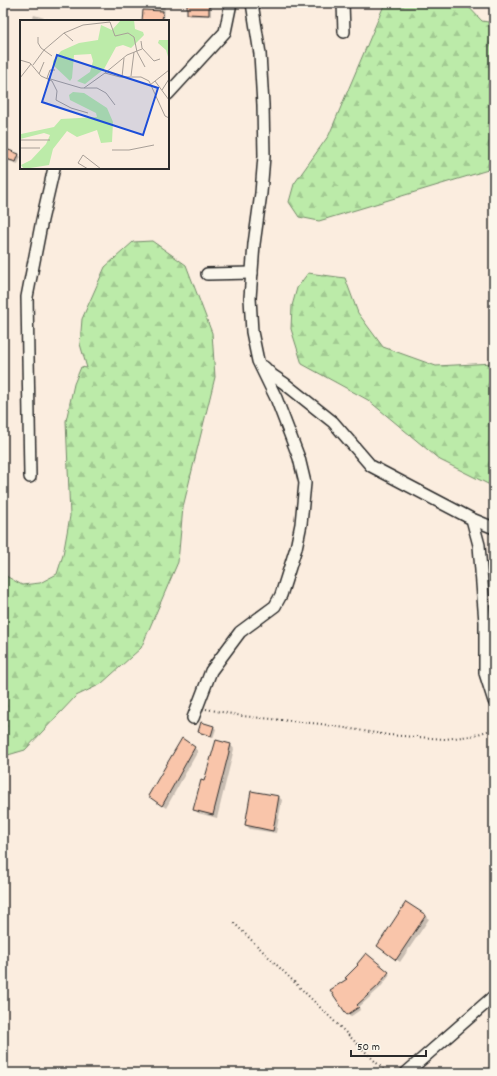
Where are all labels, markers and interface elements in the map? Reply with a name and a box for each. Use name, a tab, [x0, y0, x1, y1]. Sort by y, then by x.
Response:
inset map	[20, 20, 169, 169]
scale bar	[351, 1032, 426, 1058]
text: 50 m	[357, 1039, 380, 1056]

